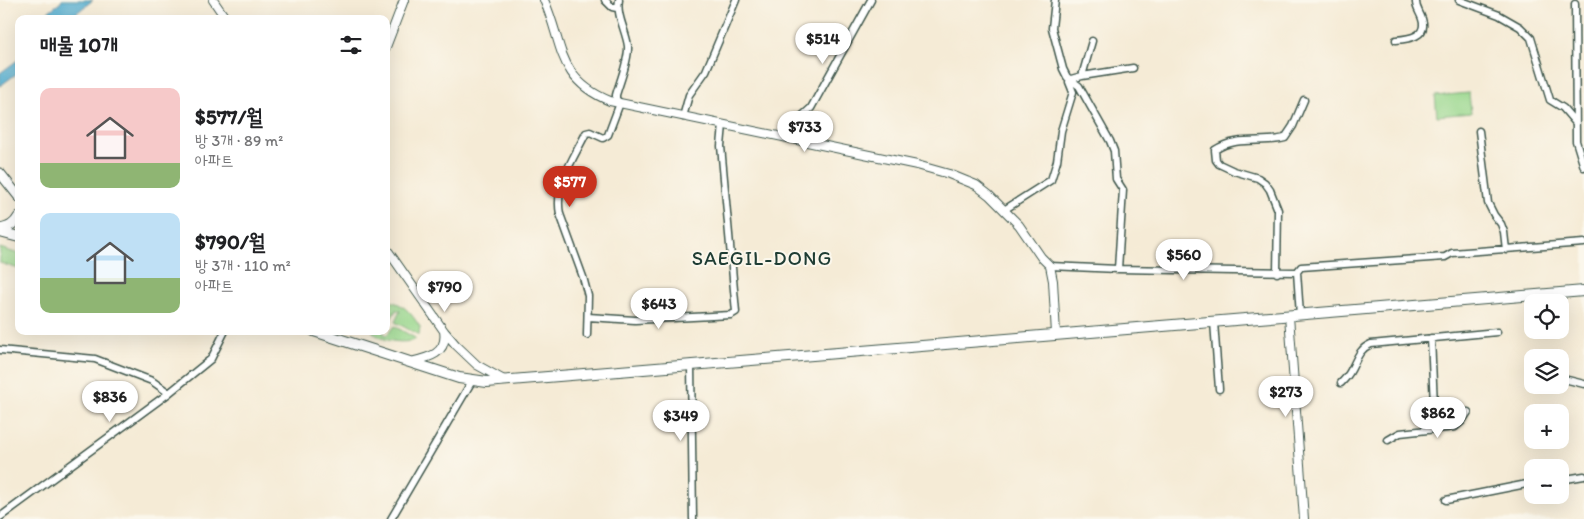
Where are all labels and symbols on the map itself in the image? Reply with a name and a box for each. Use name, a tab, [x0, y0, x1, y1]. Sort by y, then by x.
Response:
pin: $514	[793, 22, 853, 65]
pin: $733	[775, 110, 835, 153]
pin: $577	[540, 166, 600, 208]
pin: $560	[1154, 238, 1214, 281]
district label: SAEGIL-DONG	[692, 246, 832, 270]
pin: $790	[415, 270, 475, 313]
pin: $643	[629, 288, 689, 330]
pin: $273	[1256, 376, 1316, 418]
pin: $836	[80, 380, 140, 423]
pin: $862	[1408, 396, 1468, 439]
pin: $349	[651, 400, 711, 442]

